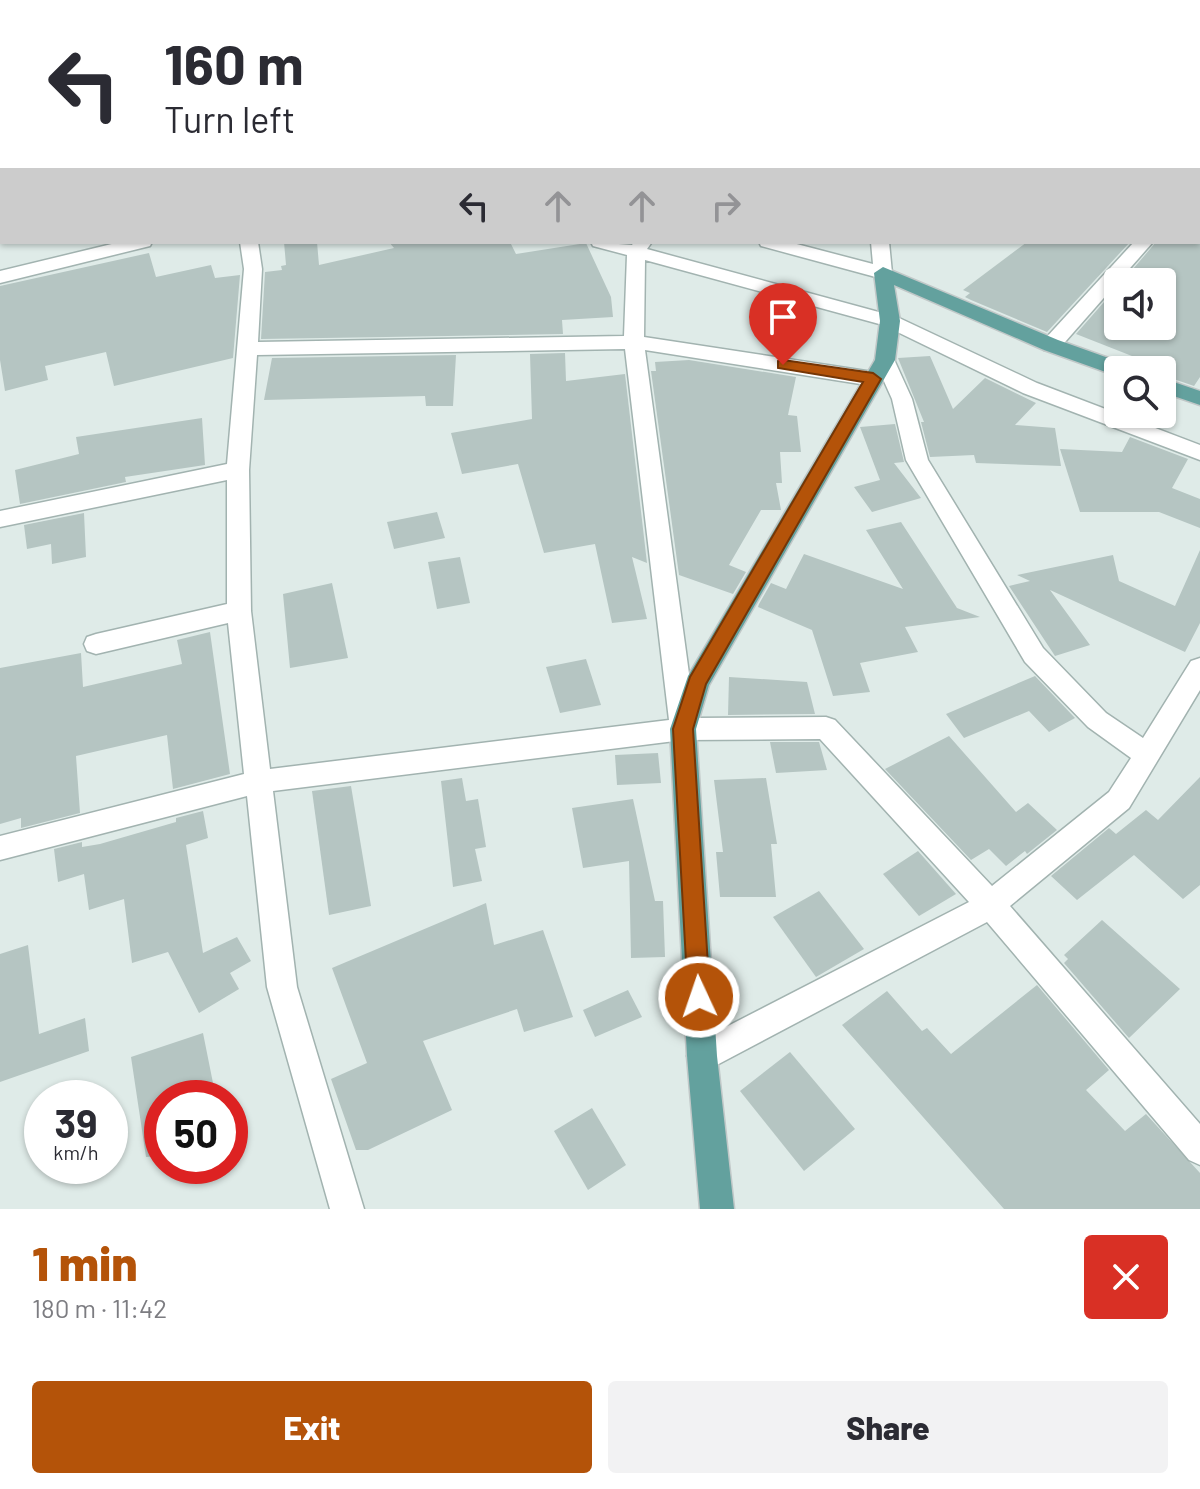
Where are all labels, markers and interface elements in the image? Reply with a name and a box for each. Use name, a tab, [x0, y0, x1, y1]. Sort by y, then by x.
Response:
text: 160 m	[164, 29, 304, 96]
icon: left	[32, 32, 136, 136]
text: Turn left	[164, 97, 295, 140]
icon: left	[452, 184, 496, 228]
icon: ahead	[536, 184, 580, 228]
icon: ahead	[620, 184, 664, 228]
icon: right	[704, 184, 748, 228]
map controls	[1104, 268, 1176, 428]
button: sound	[1104, 268, 1176, 340]
pin	[749, 283, 817, 365]
icon: arrive	[761, 295, 805, 339]
button: search	[1104, 356, 1176, 428]
position arrow	[657, 955, 741, 1039]
speed limit sign: 50	[144, 1080, 248, 1184]
text: 39	[55, 1098, 97, 1146]
text: km/h	[53, 1140, 99, 1164]
text: 1 min	[32, 1233, 138, 1291]
button: close	[1084, 1235, 1168, 1319]
text: 180 m · 11:42	[32, 1292, 167, 1323]
button: Exit	[32, 1381, 592, 1473]
button: Share	[608, 1381, 1168, 1473]

